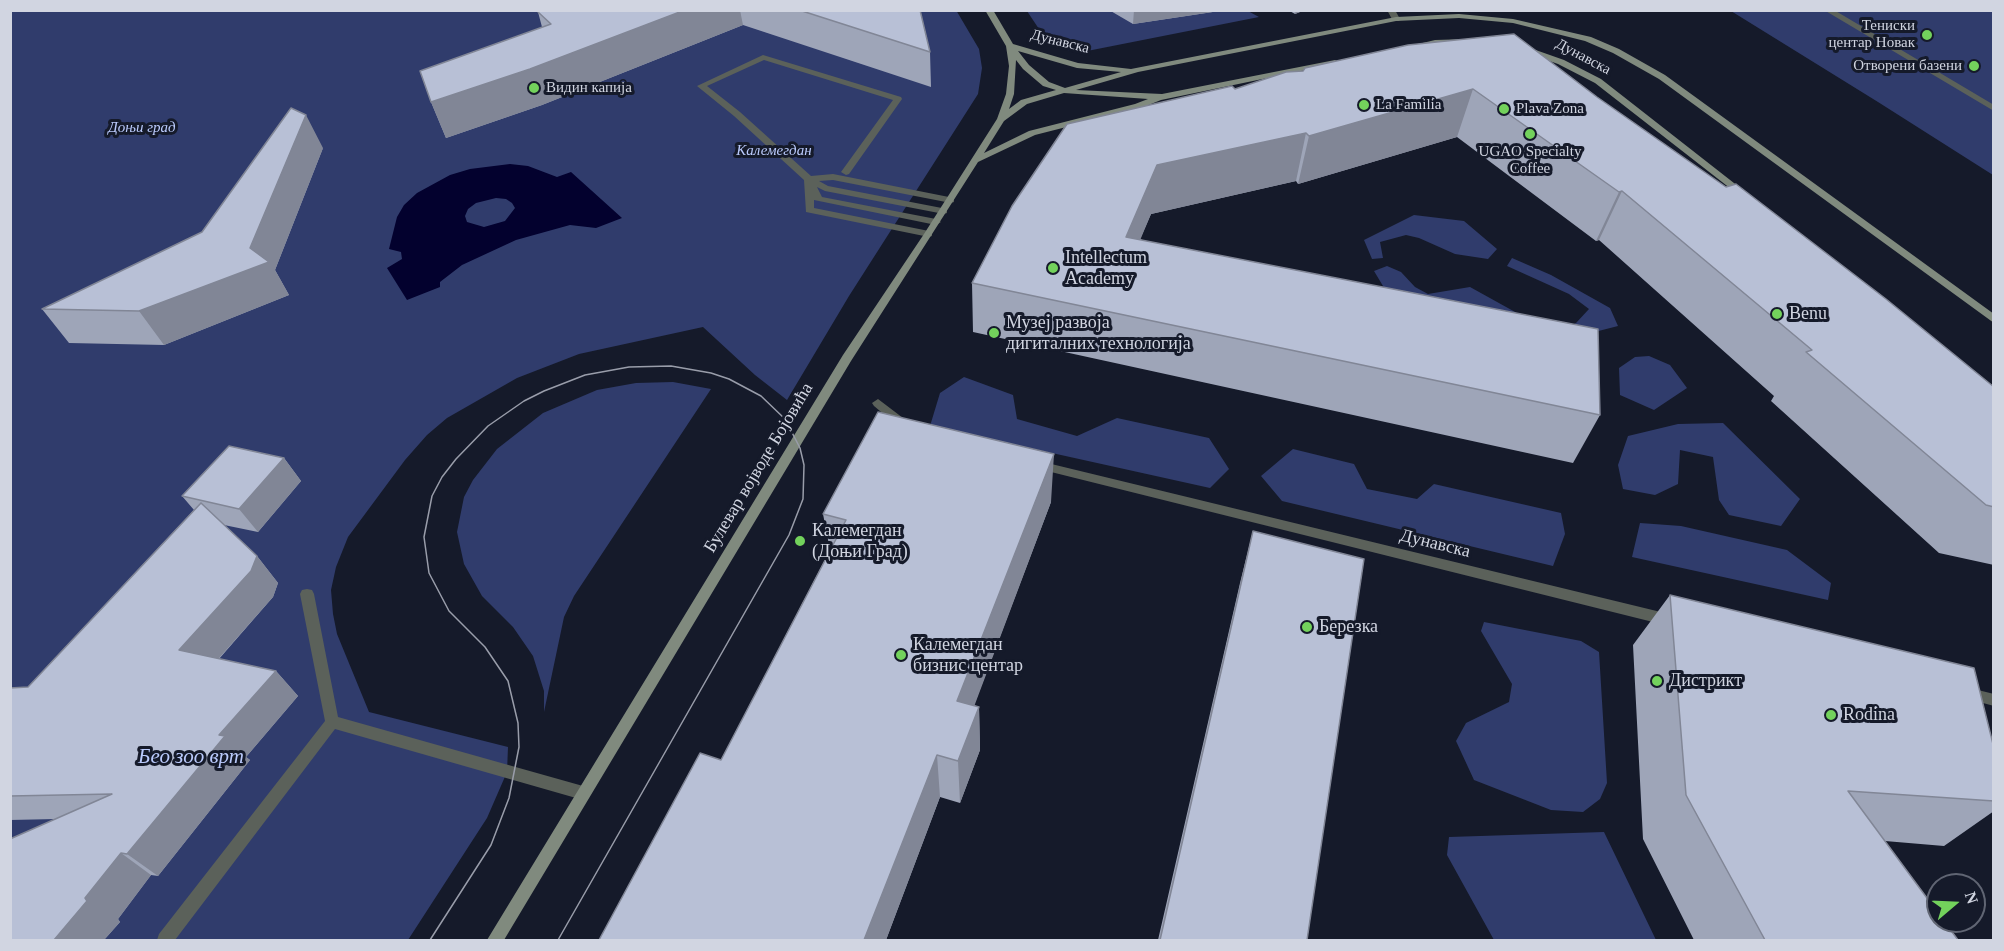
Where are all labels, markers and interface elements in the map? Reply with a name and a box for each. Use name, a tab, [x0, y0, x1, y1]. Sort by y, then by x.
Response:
place label: Тениски центар Новак	[1828, 17, 1915, 52]
street label: Дунавска	[1029, 26, 1091, 58]
marker: Тениски центар Новак	[1920, 28, 1934, 42]
street label: Дунавска	[1552, 35, 1614, 79]
place label: Отворени базени	[1853, 57, 1962, 75]
marker: Отворени базени	[1967, 59, 1981, 73]
place label: Видин капија	[546, 79, 632, 97]
marker: Видин капија	[527, 81, 541, 95]
place label: La Familia	[1376, 96, 1441, 114]
marker: La Familia	[1357, 98, 1371, 112]
place label: Plava Zona	[1516, 100, 1584, 118]
marker: Plava Zona	[1497, 102, 1511, 116]
park label: Доњи град	[108, 119, 176, 137]
marker: UGAO Specialty Coffee	[1523, 127, 1537, 141]
park label: Калемегдан	[736, 142, 812, 160]
place label: UGAO Specialty Coffee	[1479, 143, 1581, 178]
place label: Intellectum Academy	[1065, 247, 1147, 290]
marker: Intellectum Academy	[1046, 261, 1060, 275]
place label: Benu	[1789, 303, 1827, 325]
marker: Benu	[1770, 307, 1784, 321]
place label: Музеј развоја дигиталних технологија	[1006, 312, 1191, 354]
marker: Музеј развоја дигиталних технологија	[987, 326, 1001, 340]
street label: Булевар војводе Бојовића	[700, 379, 818, 557]
place label: Калемегдан (Доњи Град)	[812, 520, 908, 562]
street label: Дунавска	[1398, 525, 1472, 563]
marker: Калемегдан (Доњи Град)	[793, 534, 807, 548]
place label: Березка	[1319, 616, 1378, 638]
marker: Березка	[1300, 620, 1314, 634]
place label: Калемегдан бизнис центар	[913, 634, 1023, 676]
marker: Калемегдан бизнис центар	[894, 648, 908, 662]
place label: Дистрикт	[1669, 670, 1742, 692]
marker: Дистрикт	[1650, 674, 1664, 688]
place label: Rodina	[1843, 704, 1895, 726]
marker: Rodina	[1824, 708, 1838, 722]
park label: Бео зоо врт	[138, 744, 244, 770]
north arrow	[1926, 873, 1986, 933]
text: N	[1962, 889, 1982, 906]

